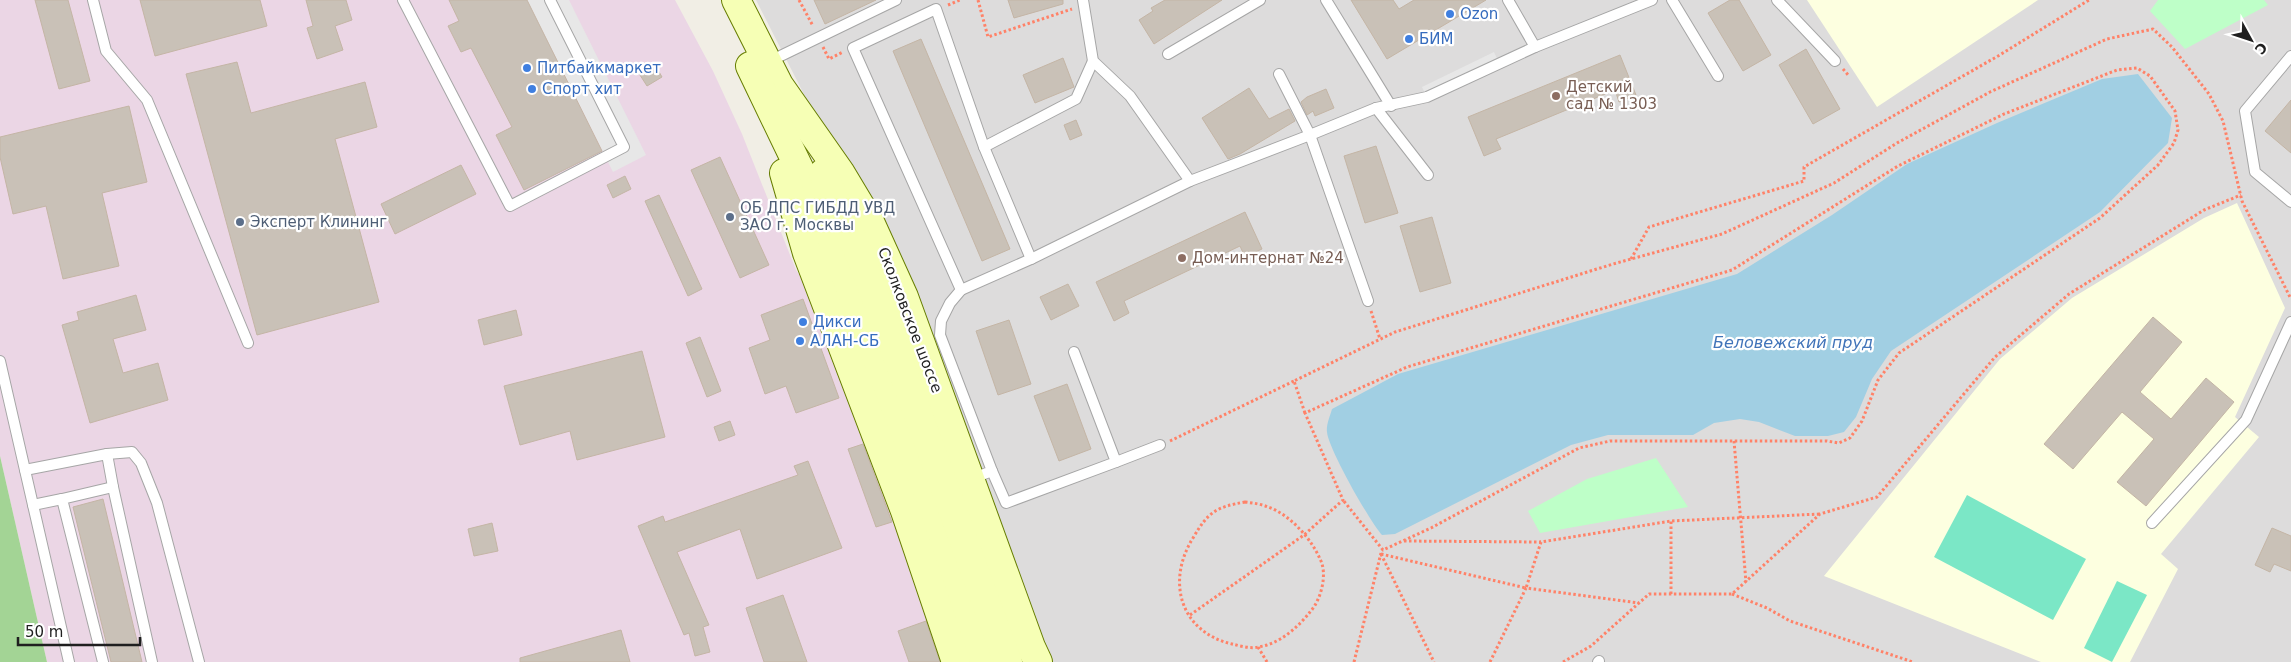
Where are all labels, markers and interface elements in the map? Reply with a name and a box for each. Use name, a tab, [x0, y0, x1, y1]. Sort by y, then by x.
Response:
place label: Ozon	[1460, 5, 1498, 23]
marker: Ozon	[1444, 8, 1456, 20]
north arrow	[2226, 15, 2276, 65]
place label: БИМ	[1419, 30, 1453, 48]
marker: БИМ	[1403, 33, 1415, 45]
text: С	[2252, 39, 2270, 57]
place label: Питбайкмаркет	[537, 59, 661, 77]
marker: Питбайкмаркет	[521, 62, 533, 74]
place label: Детский сад № 1303	[1566, 78, 1657, 113]
place label: Спорт хит	[542, 80, 622, 98]
marker: Спорт хит	[526, 83, 538, 95]
marker: Детский сад № 1303	[1550, 90, 1562, 102]
place label: ОБ ДПС ГИБДД УВД ЗАО г. Москвы	[740, 199, 895, 234]
marker: ОБ ДПС ГИБДД УВД ЗАО г. Москвы	[724, 211, 736, 223]
place label: Эксперт Клининг	[250, 213, 387, 231]
marker: Эксперт Клининг	[234, 216, 246, 228]
street label: Сколковское шоссе	[874, 245, 946, 395]
place label: Дом-интернат №24	[1192, 249, 1344, 267]
marker: Дом-интернат №24	[1176, 252, 1188, 264]
place label: Дикси	[813, 313, 862, 331]
marker: Дикси	[797, 316, 809, 328]
place label: АЛАН-СБ	[810, 332, 879, 350]
water label: Беловежский пруд	[1713, 333, 1873, 352]
marker: АЛАН-СБ	[794, 335, 806, 347]
scale bar	[18, 614, 140, 646]
text: 50 m	[25, 623, 63, 641]

